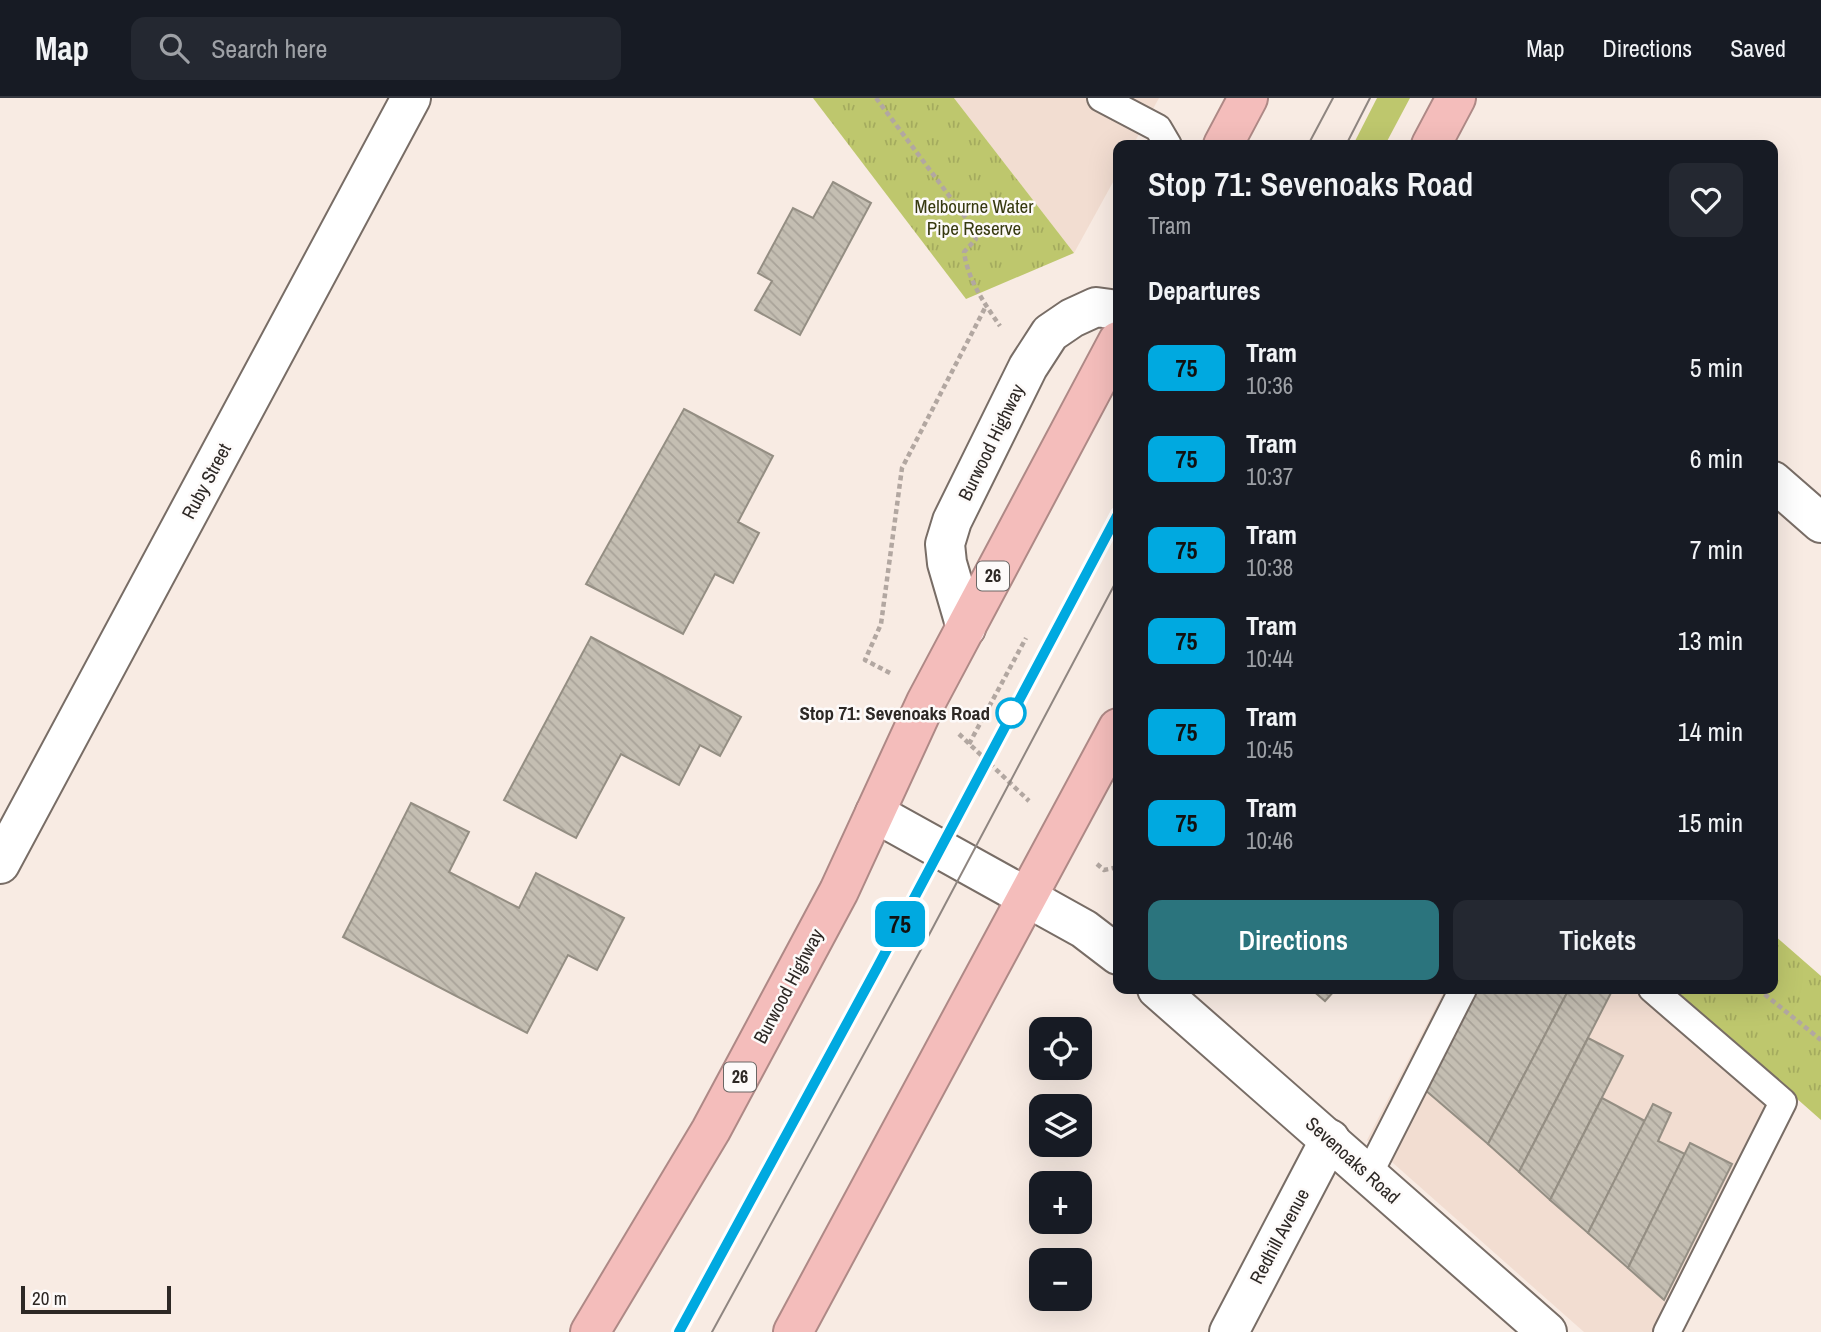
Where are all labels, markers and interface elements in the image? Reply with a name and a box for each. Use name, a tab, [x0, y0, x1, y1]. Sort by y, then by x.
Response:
search box	[131, 17, 621, 80]
text: Map	[35, 26, 89, 70]
icon: search	[155, 29, 193, 67]
text: Search here	[211, 31, 327, 66]
text: Map	[1526, 32, 1564, 64]
text: Directions	[1602, 32, 1692, 64]
text: Saved	[1730, 32, 1786, 64]
text: Stop 71: Sevenoaks Road	[1148, 162, 1473, 206]
button: heart	[1669, 163, 1743, 237]
park label: Melbourne Water Pipe Reserve	[915, 193, 1034, 241]
text: Tram	[1148, 210, 1191, 241]
text: Departures	[1148, 273, 1261, 308]
text: Tram	[1246, 335, 1297, 370]
text: 5 min	[1690, 350, 1743, 385]
text: 75	[1176, 352, 1197, 384]
text: 10:36	[1246, 370, 1293, 401]
street label: Burwood Highway	[952, 379, 1030, 505]
text: Tram	[1246, 426, 1297, 461]
street label: Ruby Street	[175, 438, 237, 523]
text: 6 min	[1690, 441, 1743, 476]
text: 75	[1176, 443, 1197, 475]
text: 10:37	[1246, 461, 1293, 492]
text: Tram	[1246, 517, 1297, 552]
text: 7 min	[1690, 532, 1743, 567]
text: 75	[1176, 534, 1197, 566]
text: 10:38	[1246, 552, 1293, 583]
road number: 26	[977, 562, 1009, 590]
text: Tram	[1246, 608, 1297, 643]
text: 13 min	[1678, 623, 1743, 658]
text: 75	[1176, 625, 1197, 657]
text: 10:44	[1246, 643, 1293, 674]
marker: Stop 71: Sevenoaks Road	[996, 698, 1026, 728]
text: Tram	[1246, 699, 1297, 734]
place label: Stop 71: Sevenoaks Road	[800, 700, 990, 726]
text: 14 min	[1678, 714, 1743, 749]
text: 75	[1176, 716, 1197, 748]
text: 10:45	[1246, 734, 1293, 765]
text: Tram	[1246, 790, 1297, 825]
text: 15 min	[1678, 805, 1743, 840]
text: 75	[1176, 807, 1197, 839]
text: 10:46	[1246, 825, 1293, 856]
button: Directions	[1148, 900, 1439, 980]
button: Tickets	[1453, 900, 1743, 980]
line badge: 75	[869, 901, 932, 947]
text: 75	[889, 908, 911, 940]
street label: Burwood Highway	[747, 924, 829, 1048]
map controls	[1029, 1017, 1092, 1311]
button: locate	[1029, 1017, 1092, 1080]
road number: 26	[724, 1062, 756, 1092]
button: layers	[1029, 1094, 1092, 1157]
street label: Sevenoaks Road	[1300, 1111, 1406, 1209]
button: +	[1029, 1171, 1092, 1234]
street label: Redhill Avenue	[1243, 1184, 1315, 1288]
button: −	[1029, 1248, 1092, 1311]
scale bar	[21, 1283, 172, 1315]
text: 20 m	[32, 1285, 67, 1311]

